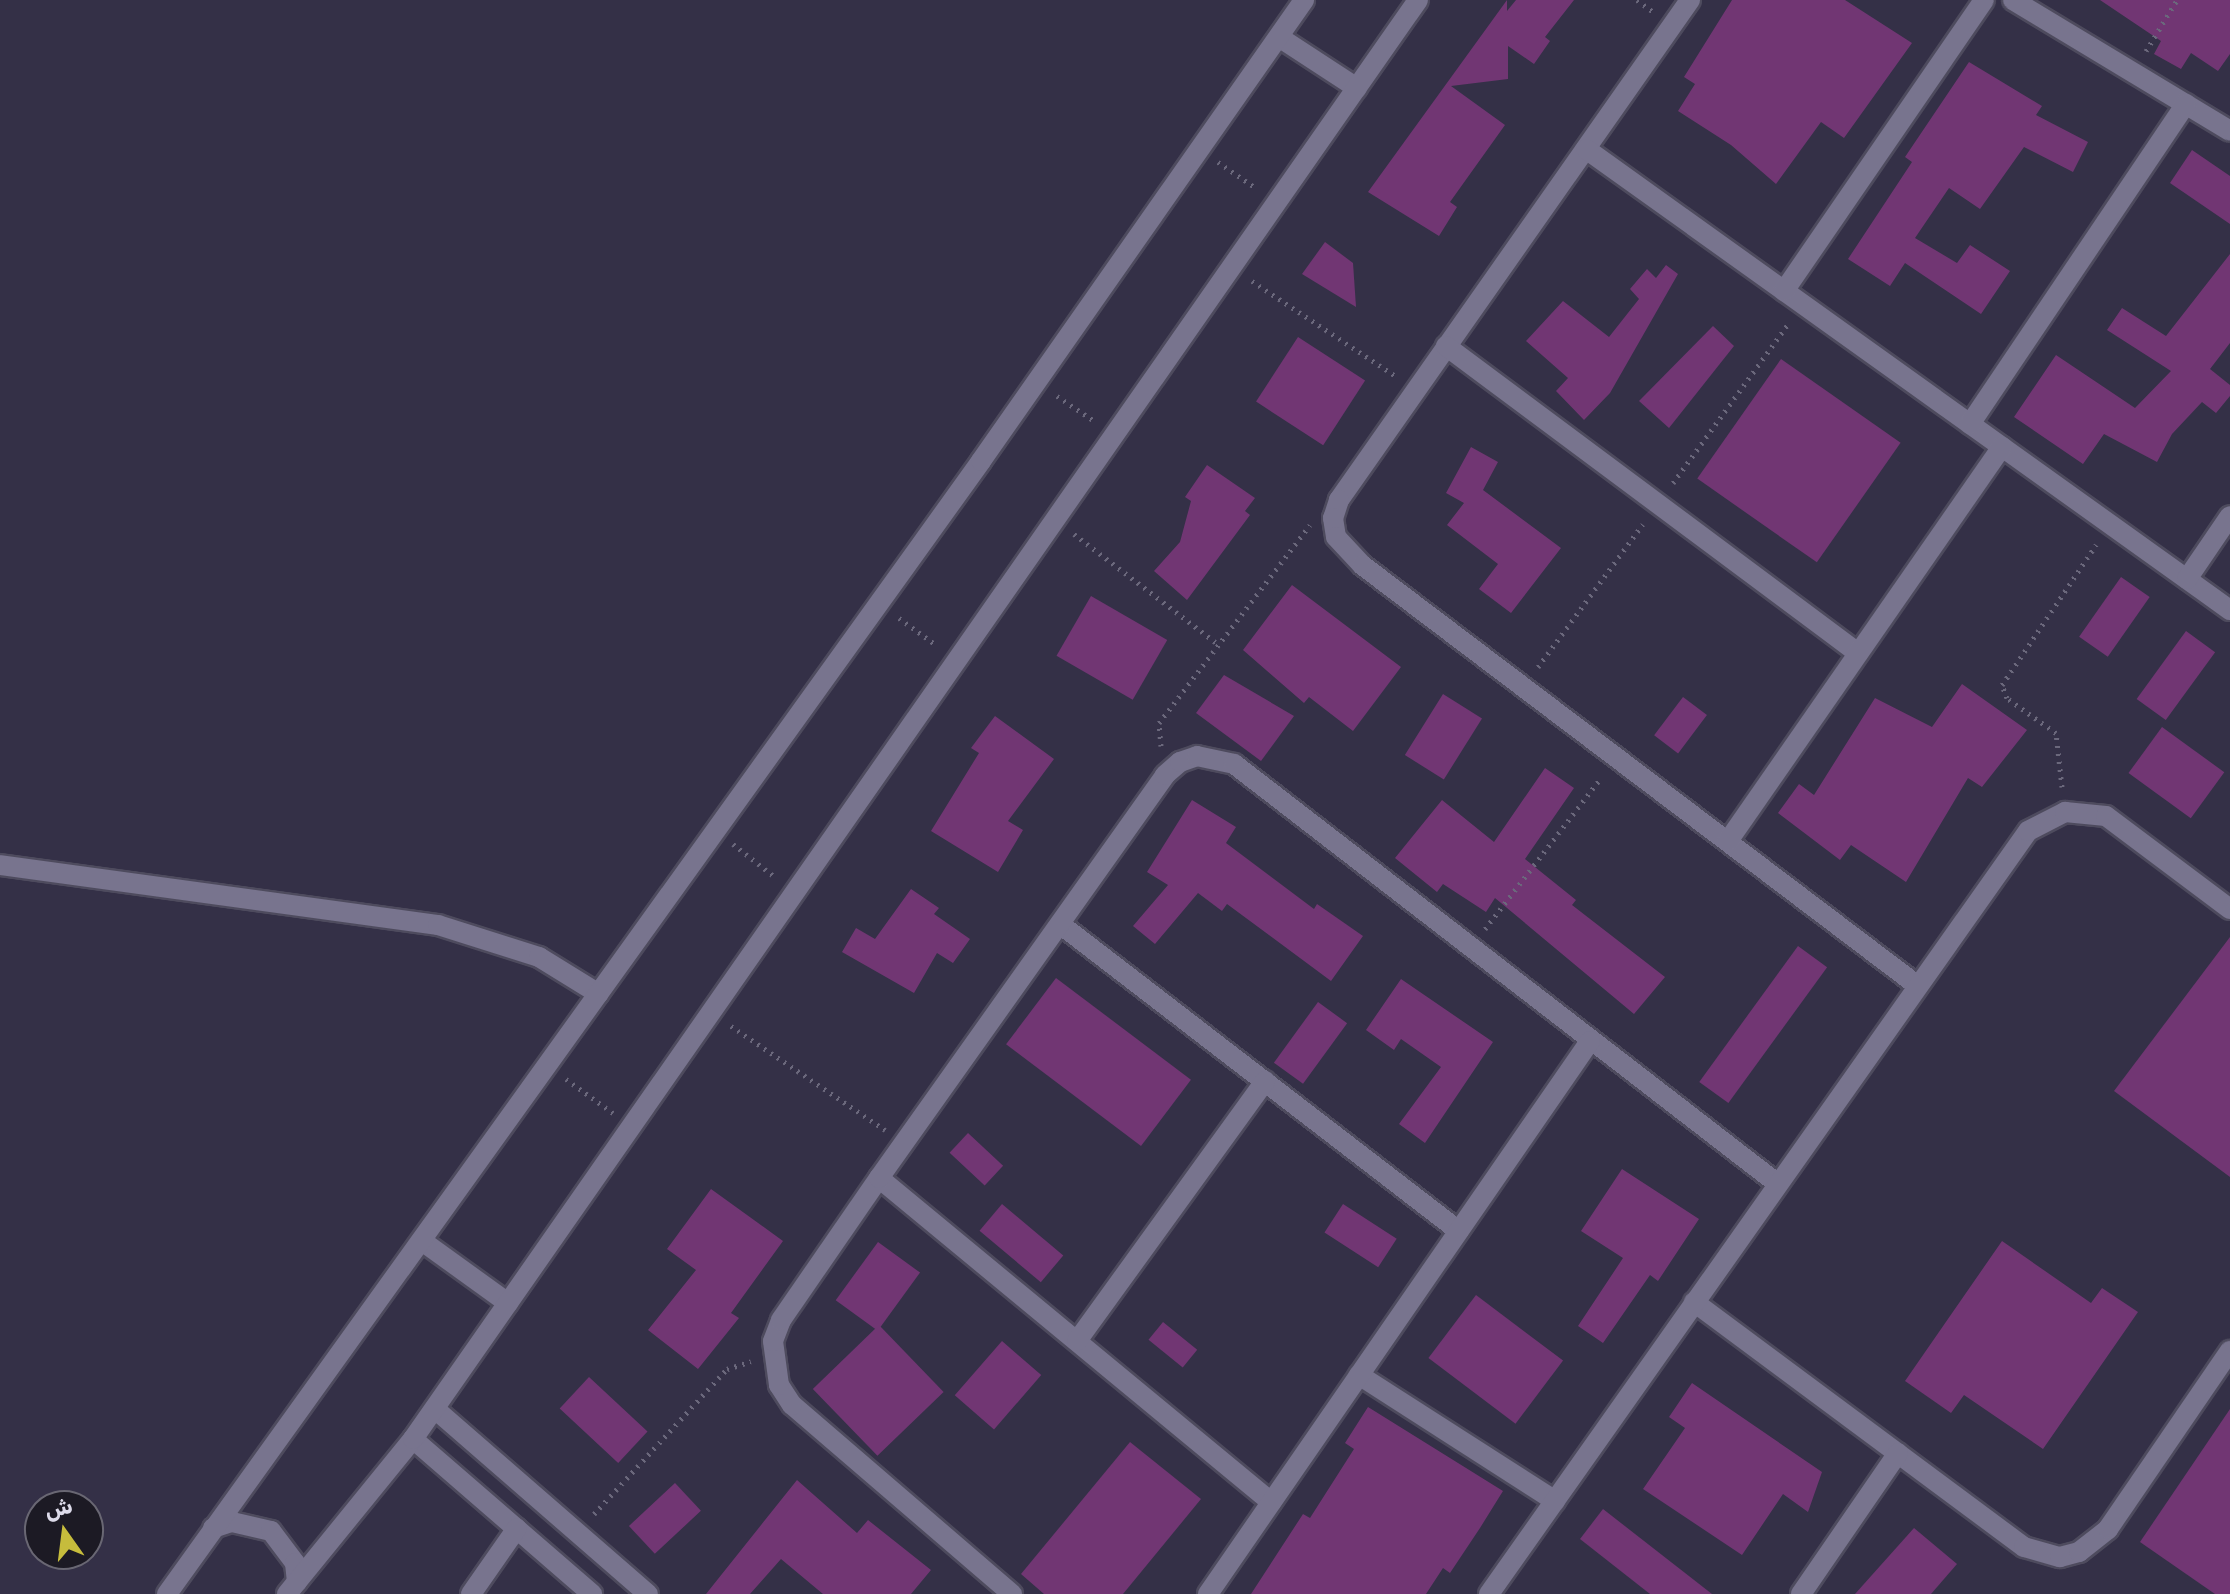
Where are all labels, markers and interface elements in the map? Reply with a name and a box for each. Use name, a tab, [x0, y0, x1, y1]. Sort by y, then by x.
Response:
north arrow	[24, 1490, 104, 1570]
text: ش	[42, 1492, 75, 1525]

